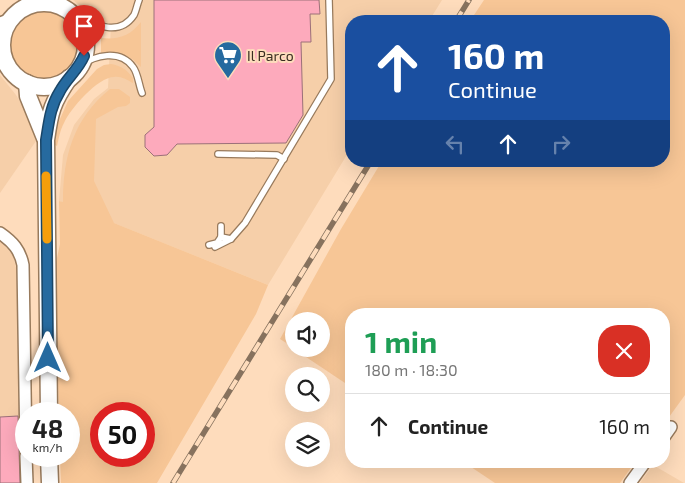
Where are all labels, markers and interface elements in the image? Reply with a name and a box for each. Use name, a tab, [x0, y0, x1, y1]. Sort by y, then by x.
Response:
pin	[63, 5, 105, 56]
icon: arrive	[70, 12, 98, 40]
text: 160 m	[448, 34, 544, 76]
icon: ahead	[365, 35, 430, 100]
supermarket icon: Il Parco	[213, 40, 243, 79]
place label: Il Parco	[247, 47, 294, 64]
text: Continue	[448, 76, 537, 102]
icon: left	[441, 130, 469, 158]
icon: ahead	[494, 130, 522, 158]
icon: right	[547, 130, 575, 158]
map controls	[285, 312, 330, 467]
button: sound	[285, 312, 330, 357]
text: 1 min	[365, 323, 437, 359]
button: close	[598, 325, 650, 377]
position arrow	[21, 331, 73, 383]
text: 180 m · 18:30	[365, 360, 458, 379]
button: search	[285, 367, 330, 412]
speed limit sign: 50	[90, 402, 155, 467]
icon: ahead	[365, 412, 393, 440]
text: 48	[32, 413, 63, 443]
text: Continue	[408, 415, 488, 438]
text: 160 m	[599, 415, 650, 438]
button: layers	[285, 422, 330, 467]
text: km/h	[33, 440, 62, 454]

